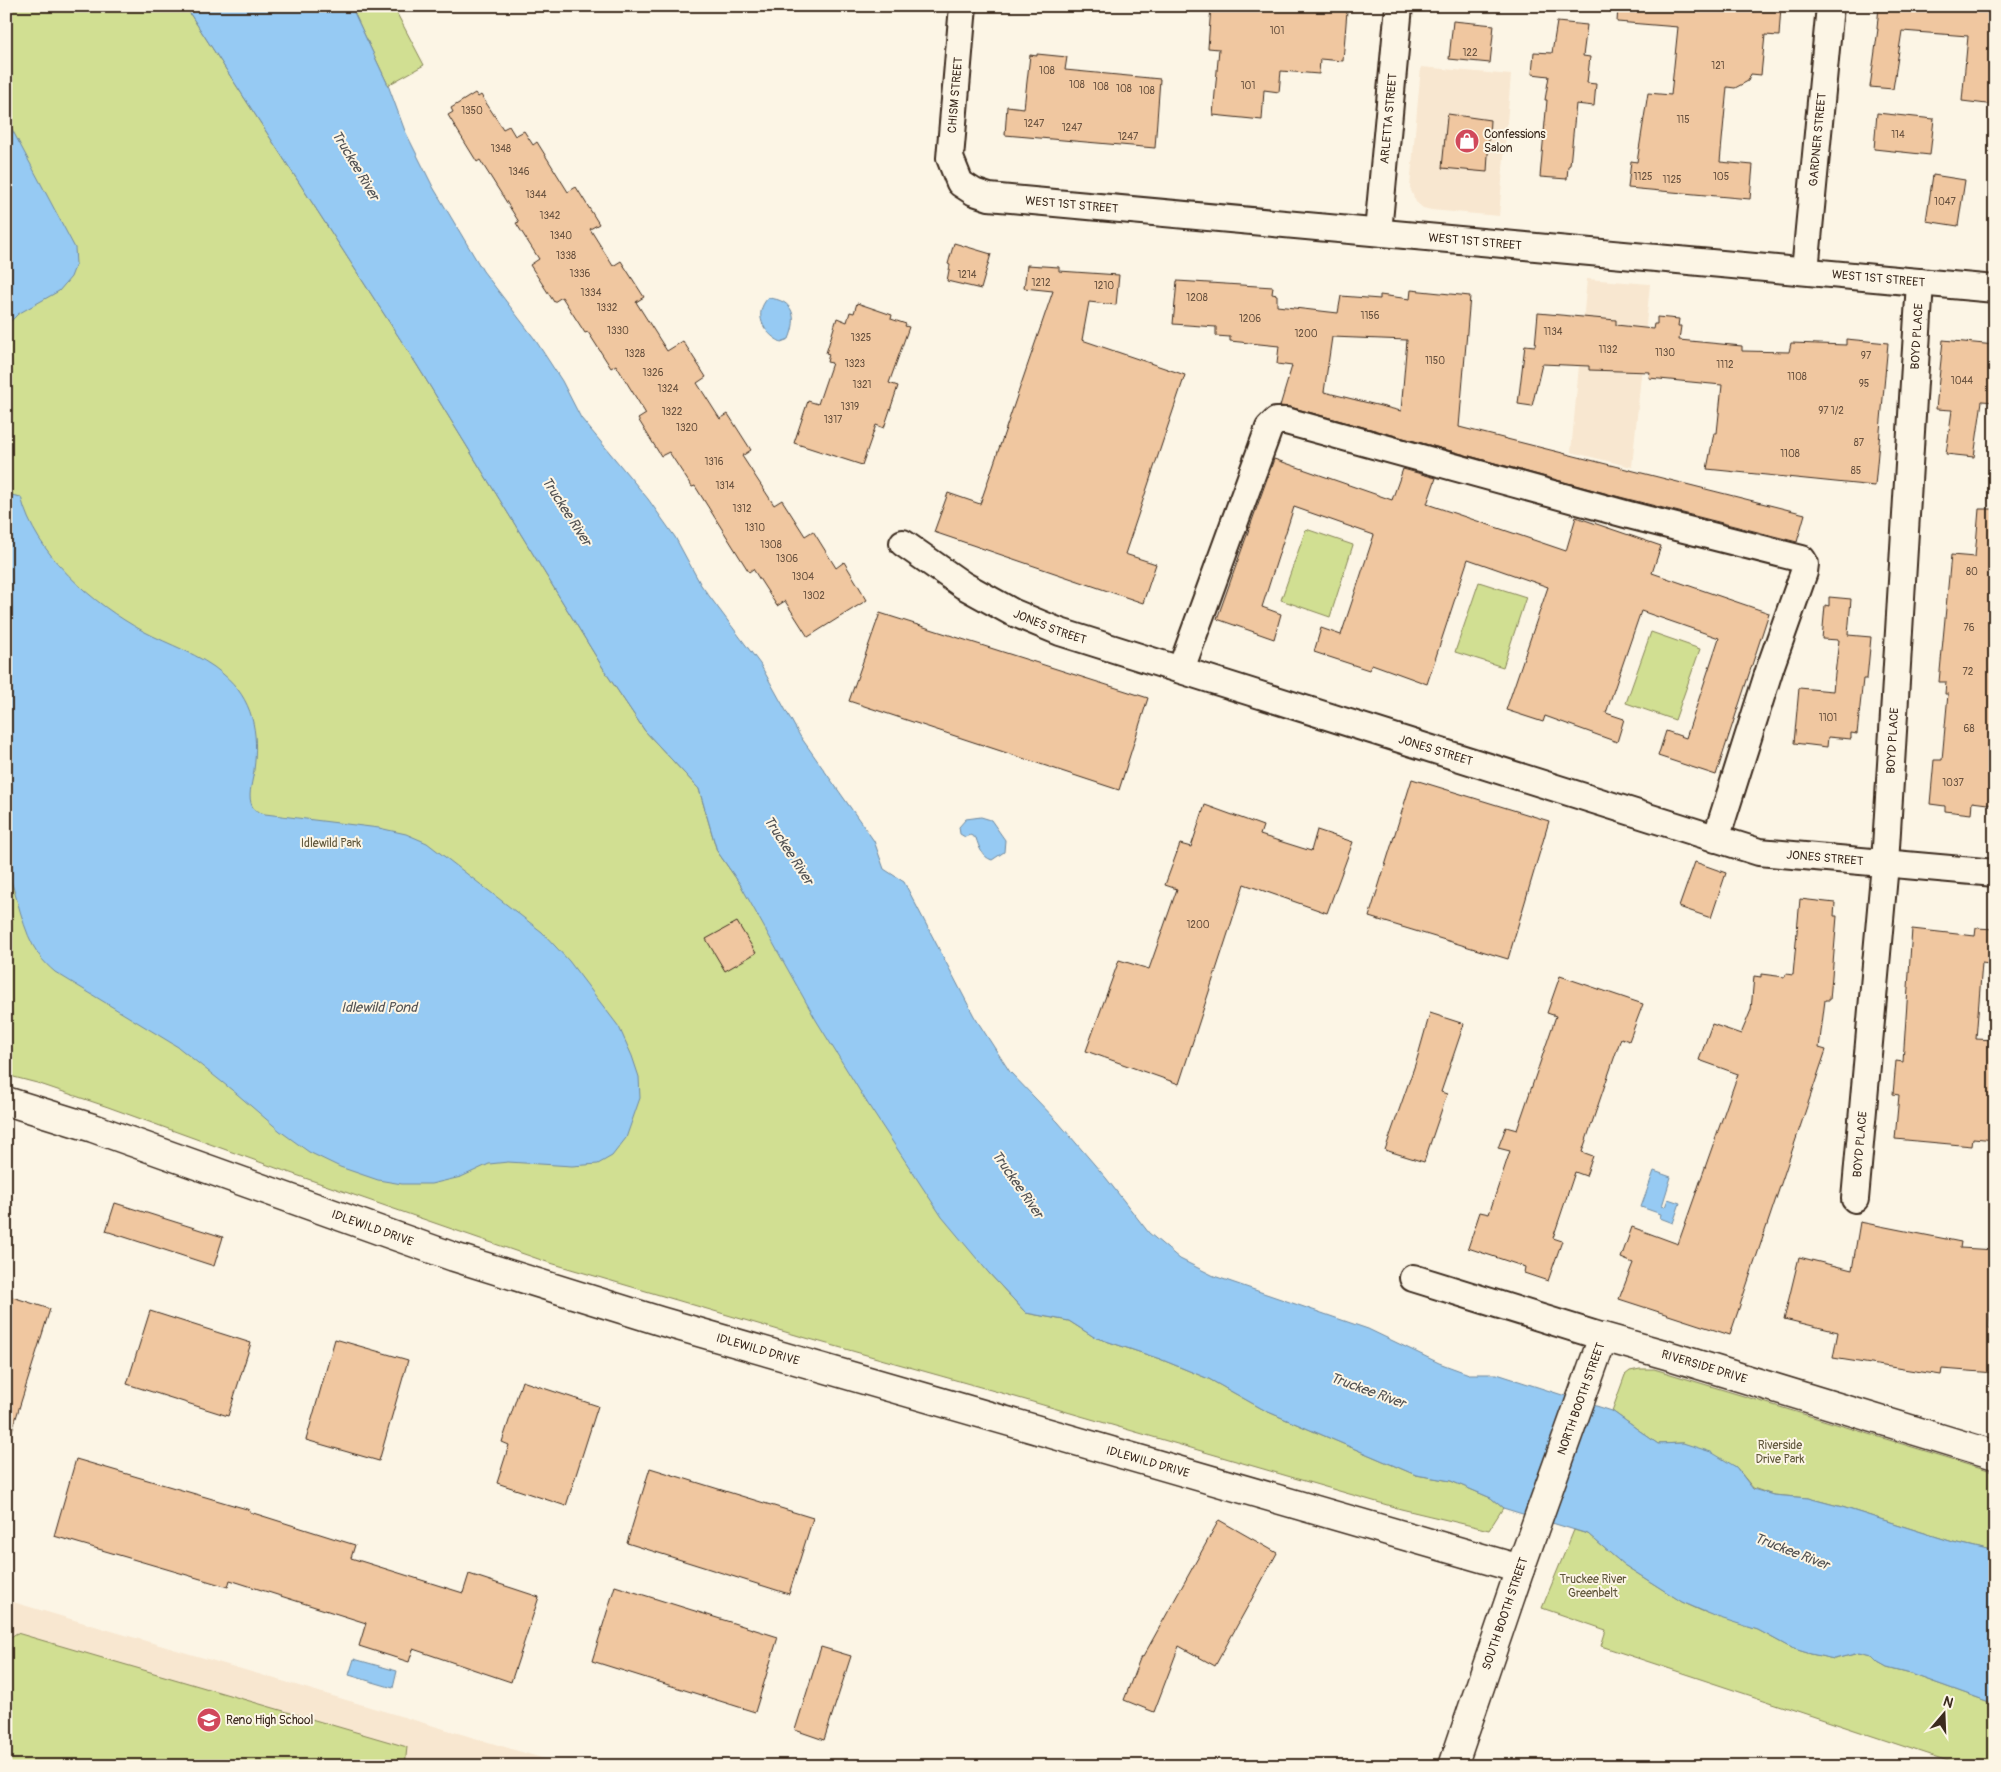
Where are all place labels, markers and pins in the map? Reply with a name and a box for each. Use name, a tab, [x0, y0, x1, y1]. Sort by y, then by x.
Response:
place label: Confessions Salon	[1484, 127, 1546, 156]
shop icon: Confessions Salon	[1454, 128, 1480, 154]
school or university icon: Reno High School	[196, 1707, 222, 1733]
place label: Reno High School	[226, 1713, 313, 1728]

